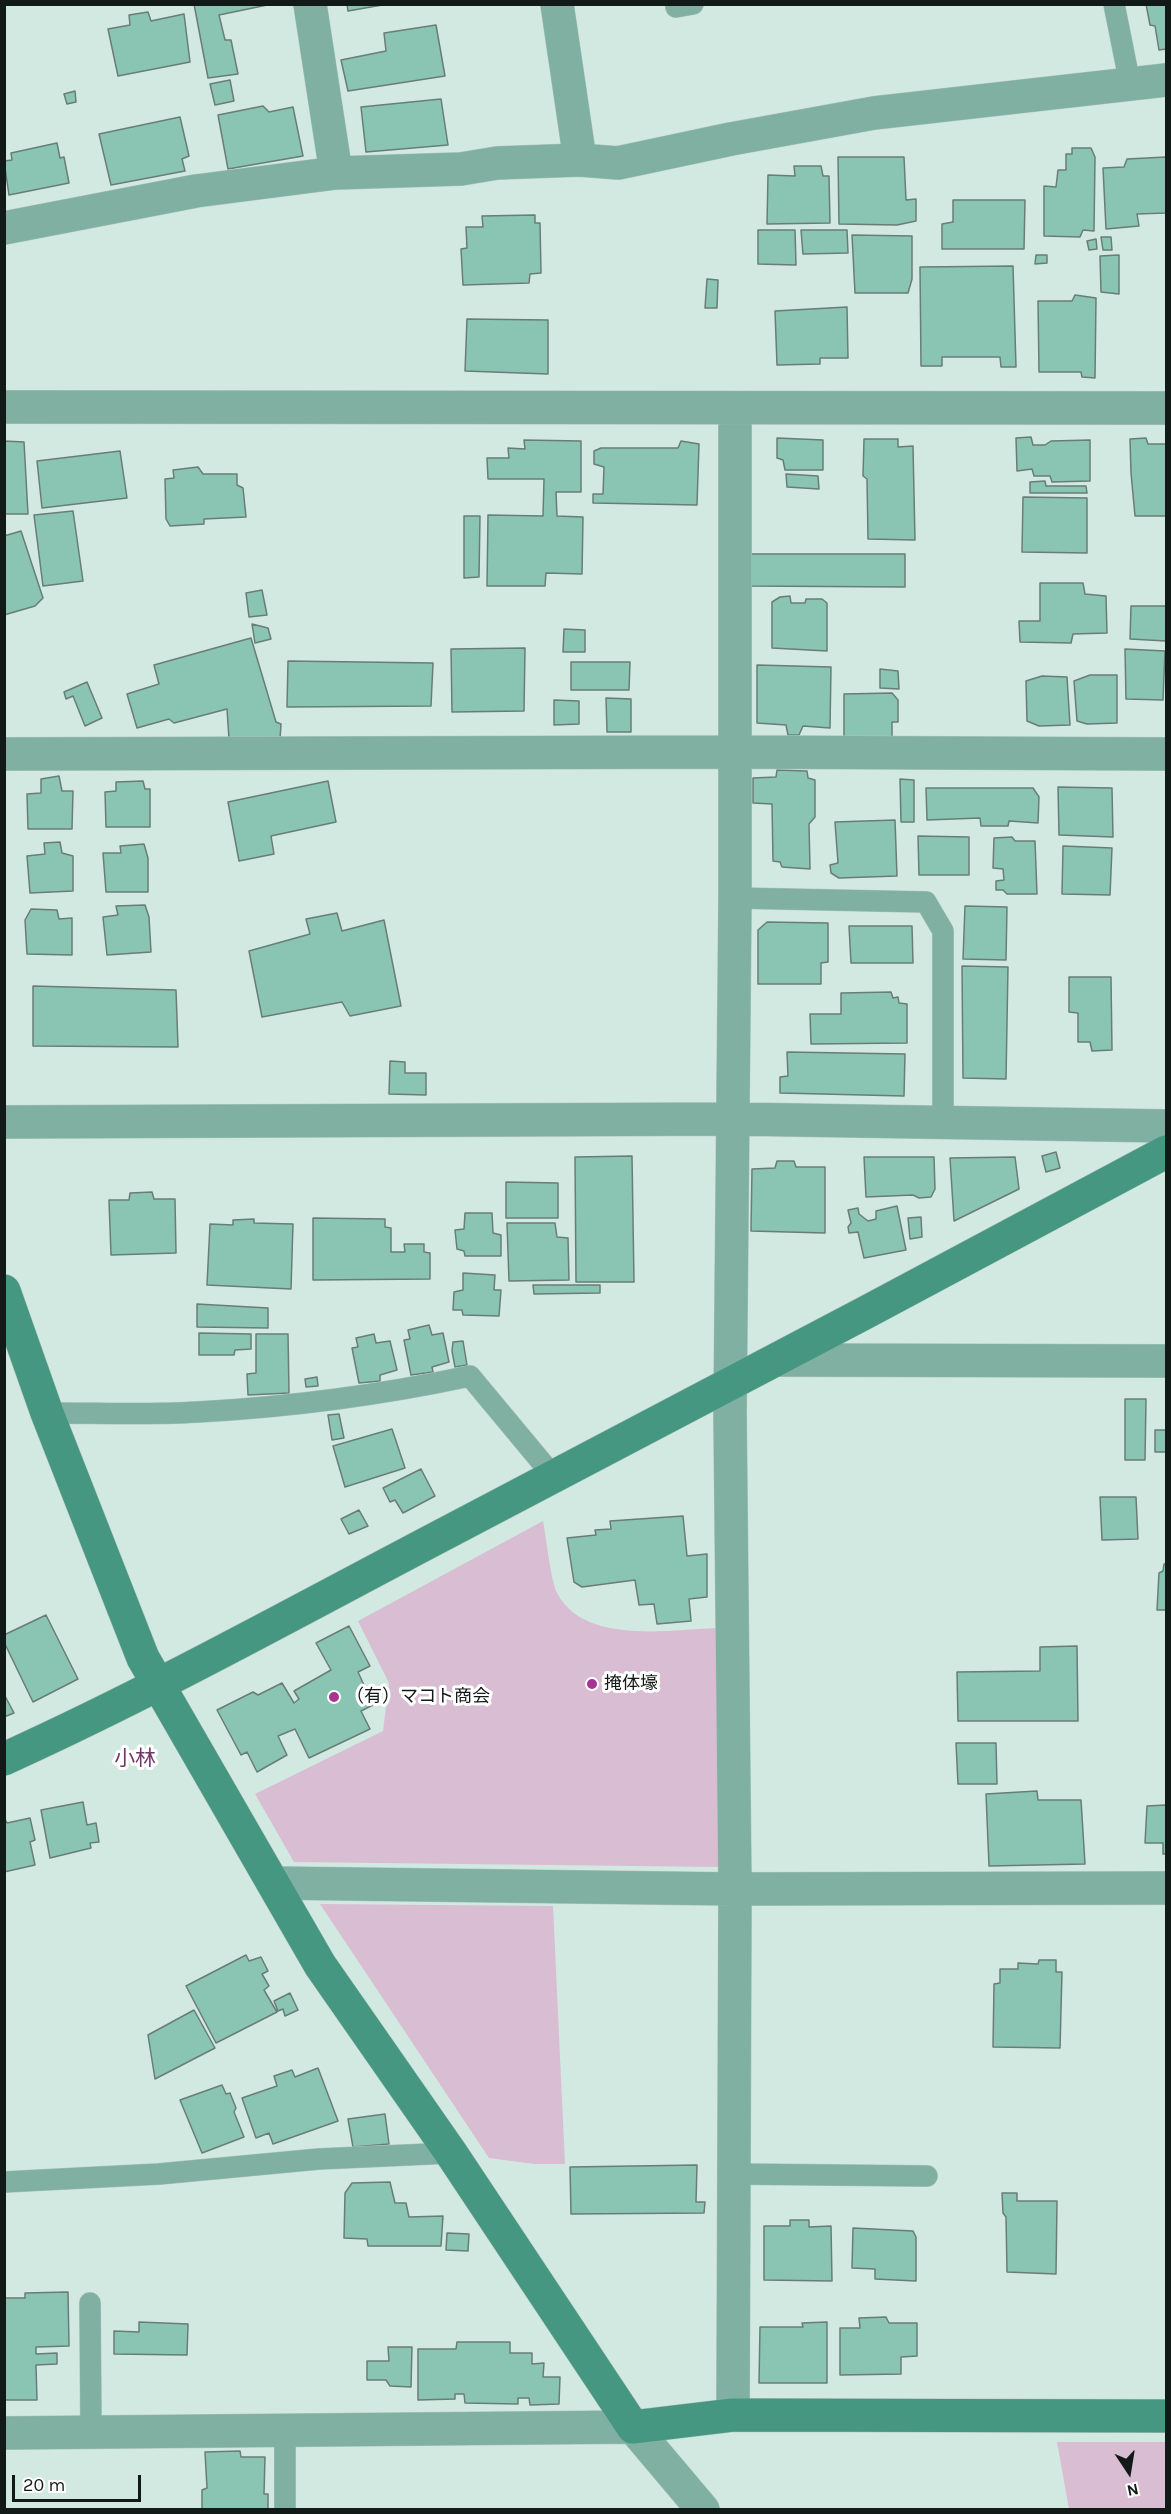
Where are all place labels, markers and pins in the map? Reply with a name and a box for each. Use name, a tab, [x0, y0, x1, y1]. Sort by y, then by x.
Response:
place label: 掩体壕	[604, 1673, 658, 1695]
marker: 掩体壕	[585, 1677, 599, 1691]
place label: （有）マコト商会	[346, 1686, 490, 1708]
marker: （有）マコト商会	[327, 1690, 341, 1704]

